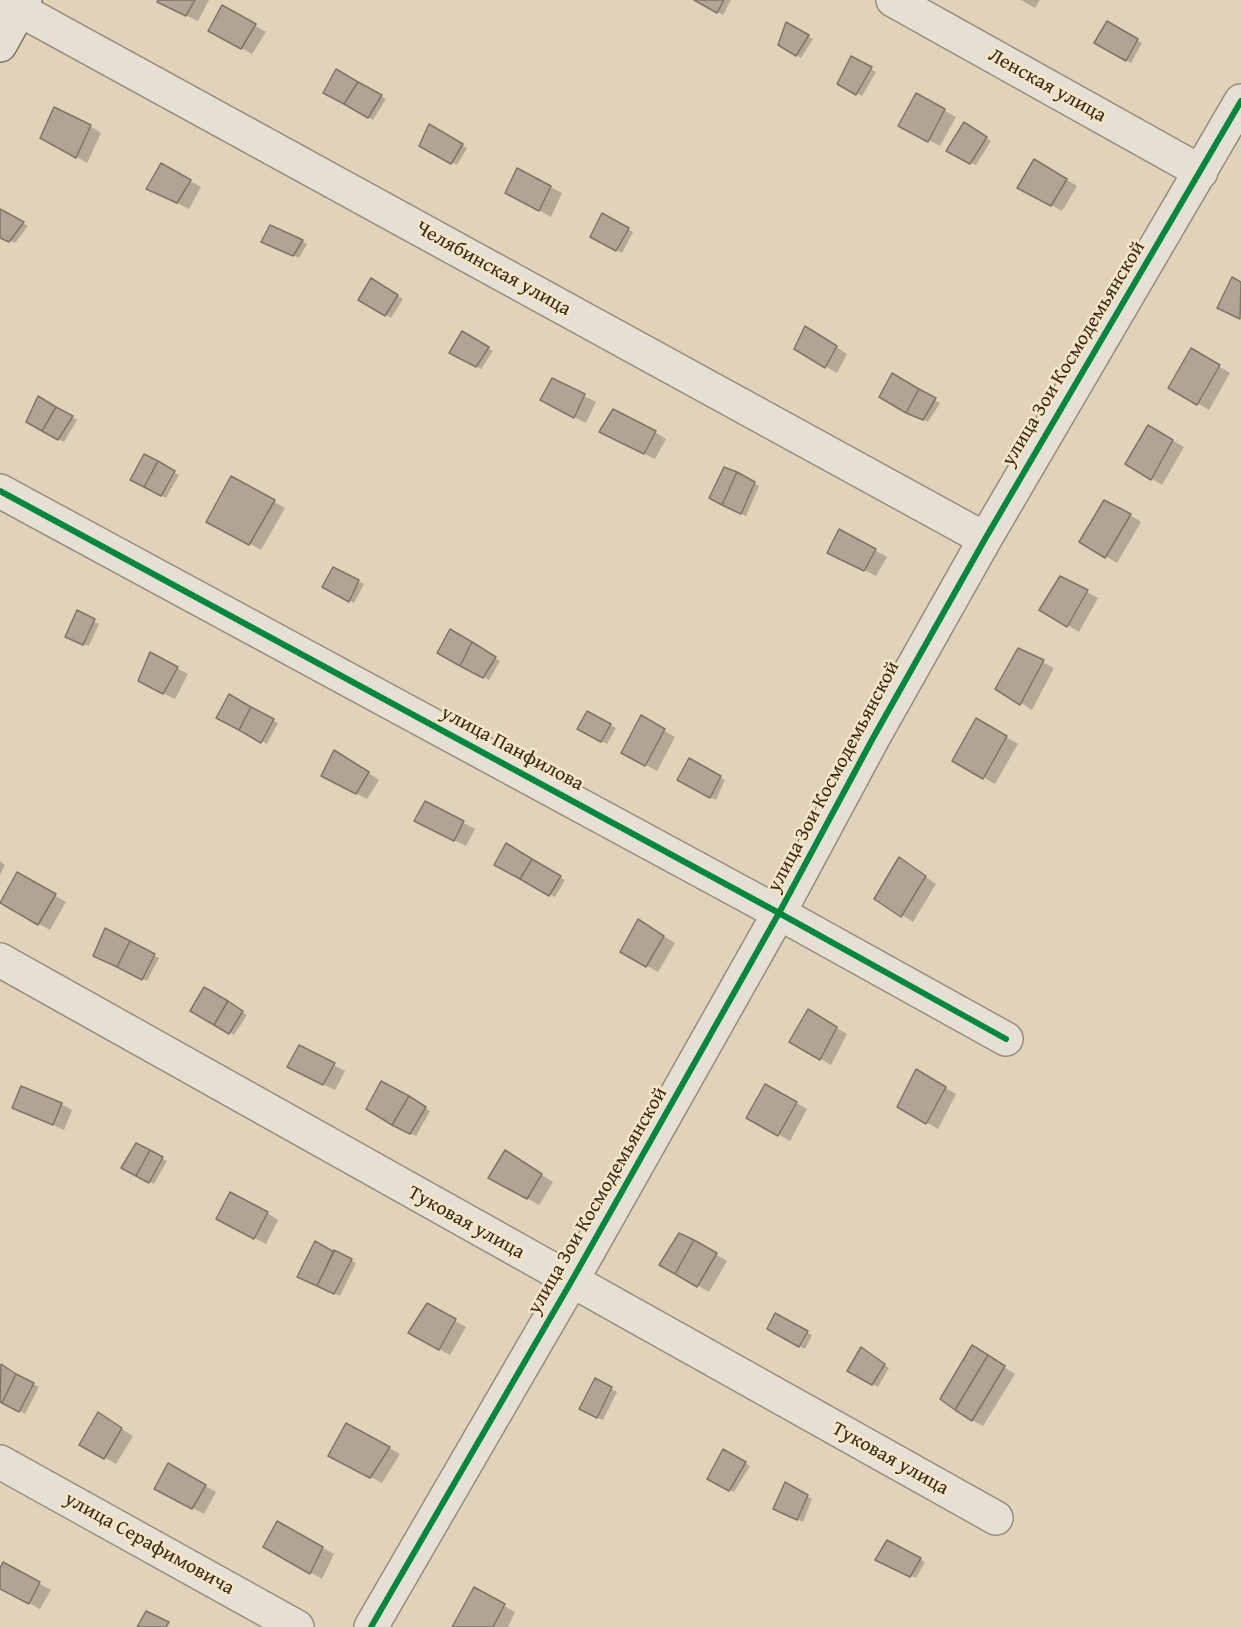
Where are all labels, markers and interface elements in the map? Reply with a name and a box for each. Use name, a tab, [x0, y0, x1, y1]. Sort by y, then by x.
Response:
street label: Ленская улица	[984, 44, 1110, 128]
street label: Челябинская улица	[411, 216, 575, 322]
street label: улица Зои Космодемьянской	[997, 237, 1151, 471]
street label: улица Зои Космодемьянской	[763, 657, 905, 897]
street label: улица Панфилова	[437, 701, 587, 797]
street label: улица Зои Космодемьянской	[523, 1083, 673, 1319]
street label: Туковая улица	[403, 1181, 529, 1265]
street label: Туковая улица	[827, 1417, 953, 1501]
street label: улица Серафимовича	[60, 1487, 238, 1601]

